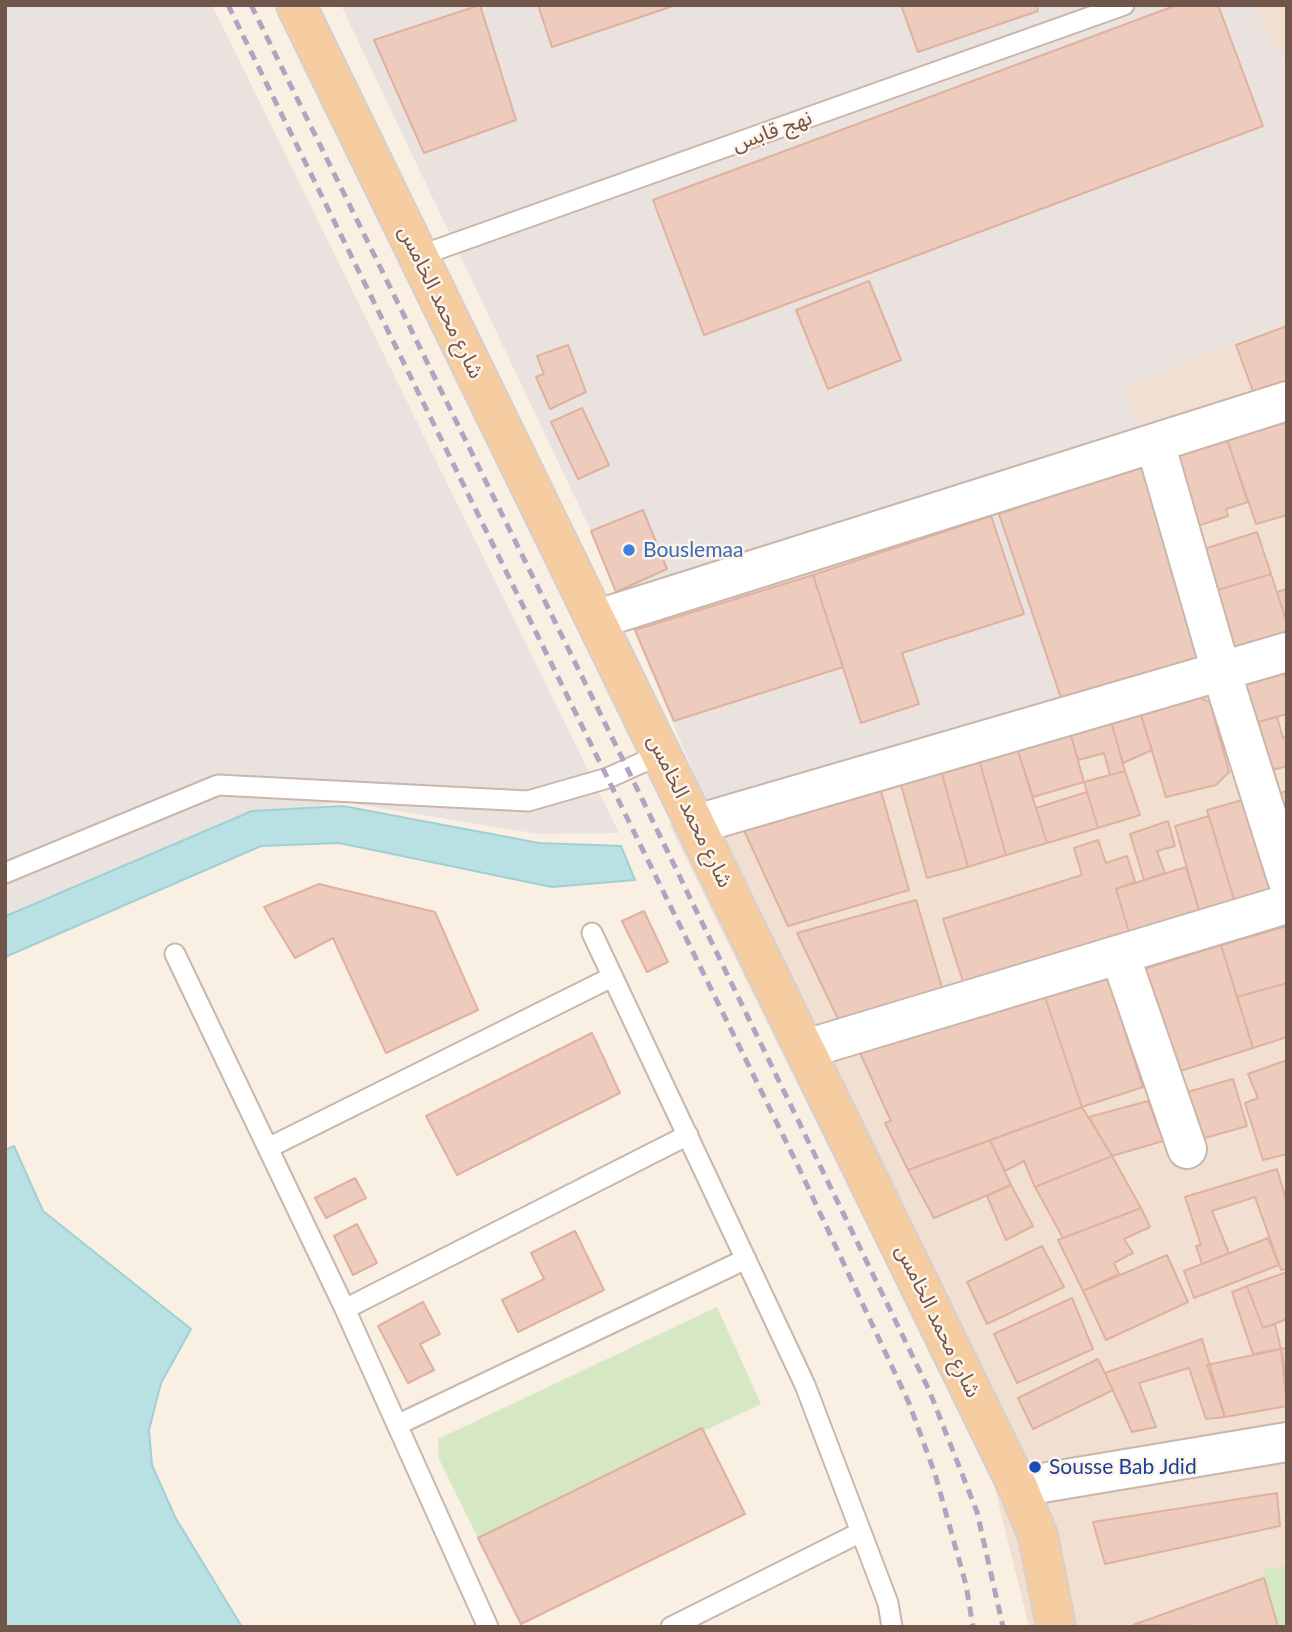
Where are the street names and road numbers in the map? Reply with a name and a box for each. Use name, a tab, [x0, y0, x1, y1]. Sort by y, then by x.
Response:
street label: نهج قابس	[729, 105, 815, 157]
street label: شارع محمد الخامس	[393, 221, 489, 383]
street label: شارع محمد الخامس	[642, 730, 738, 892]
street label: شارع محمد الخامس	[890, 1240, 986, 1402]

